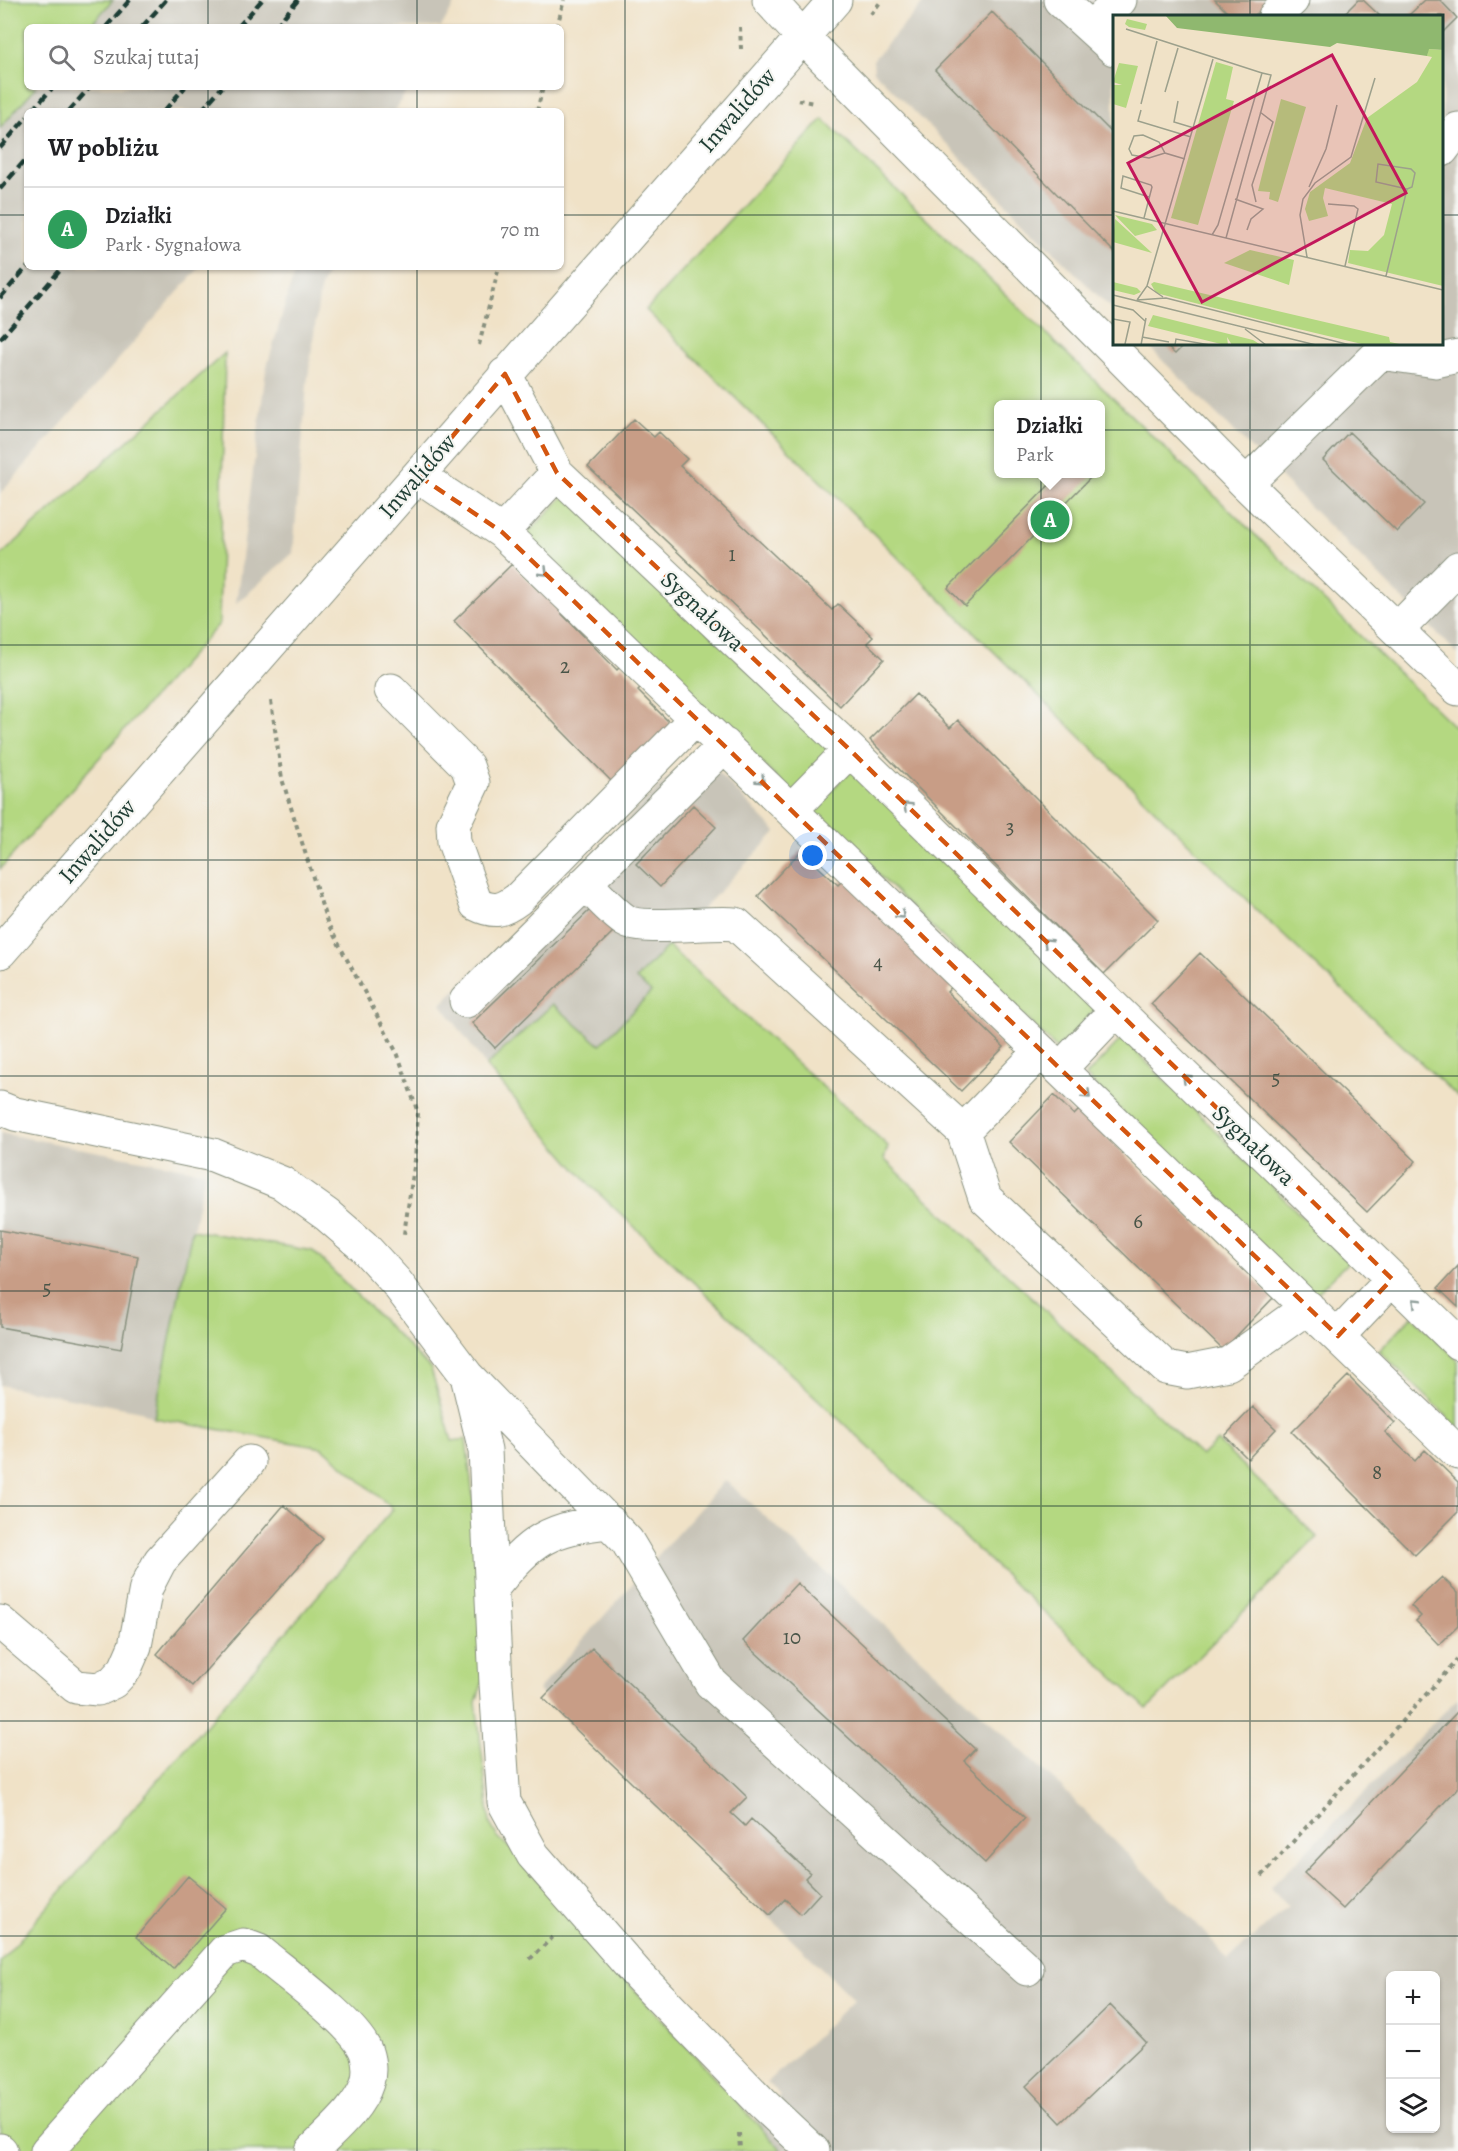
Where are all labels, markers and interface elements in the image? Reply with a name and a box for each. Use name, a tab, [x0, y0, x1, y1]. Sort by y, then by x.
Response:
inset map	[1113, 15, 1443, 345]
search box	[24, 24, 564, 90]
icon: search	[45, 41, 78, 74]
text: Szukaj tutaj	[93, 42, 199, 72]
street label: Inwalidów	[691, 61, 783, 159]
text: W pobliżu	[48, 130, 159, 165]
text: Działki	[105, 201, 172, 231]
text: A	[61, 216, 74, 243]
text: 70 m	[500, 216, 540, 243]
text: Park · Sygnałowa	[105, 231, 242, 258]
popup	[994, 400, 1105, 478]
text: Działki	[1016, 411, 1083, 441]
street label: Inwalidów	[371, 427, 463, 525]
text: Park	[1016, 441, 1054, 468]
pin: A	[1030, 498, 1070, 542]
house number: 1	[728, 540, 736, 568]
street label: Sygnałowa	[654, 564, 753, 659]
one-way arrow	[537, 565, 548, 576]
house number: 2	[560, 652, 570, 680]
one-way arrow	[754, 773, 764, 784]
street label: Inwalidów	[51, 792, 143, 890]
one-way arrow	[903, 802, 914, 813]
house number: 3	[1006, 813, 1014, 841]
your location	[798, 841, 827, 870]
one-way arrow	[894, 908, 905, 919]
one-way arrow	[1043, 938, 1054, 949]
house number: 4	[873, 948, 883, 976]
house number: 5	[1271, 1064, 1281, 1092]
one-way arrow	[1182, 1074, 1192, 1085]
one-way arrow	[1079, 1087, 1090, 1098]
street label: Sygnałowa	[1205, 1097, 1303, 1193]
house number: 6	[1133, 1207, 1143, 1235]
house number: 5	[42, 1274, 52, 1302]
one-way arrow	[1412, 1299, 1423, 1310]
house number: 8	[1372, 1458, 1382, 1486]
house number: 10	[783, 1623, 801, 1651]
map controls	[1386, 1971, 1440, 2133]
button: +	[1386, 1971, 1440, 2025]
button: −	[1386, 2025, 1440, 2079]
button: layers	[1386, 2079, 1440, 2133]

